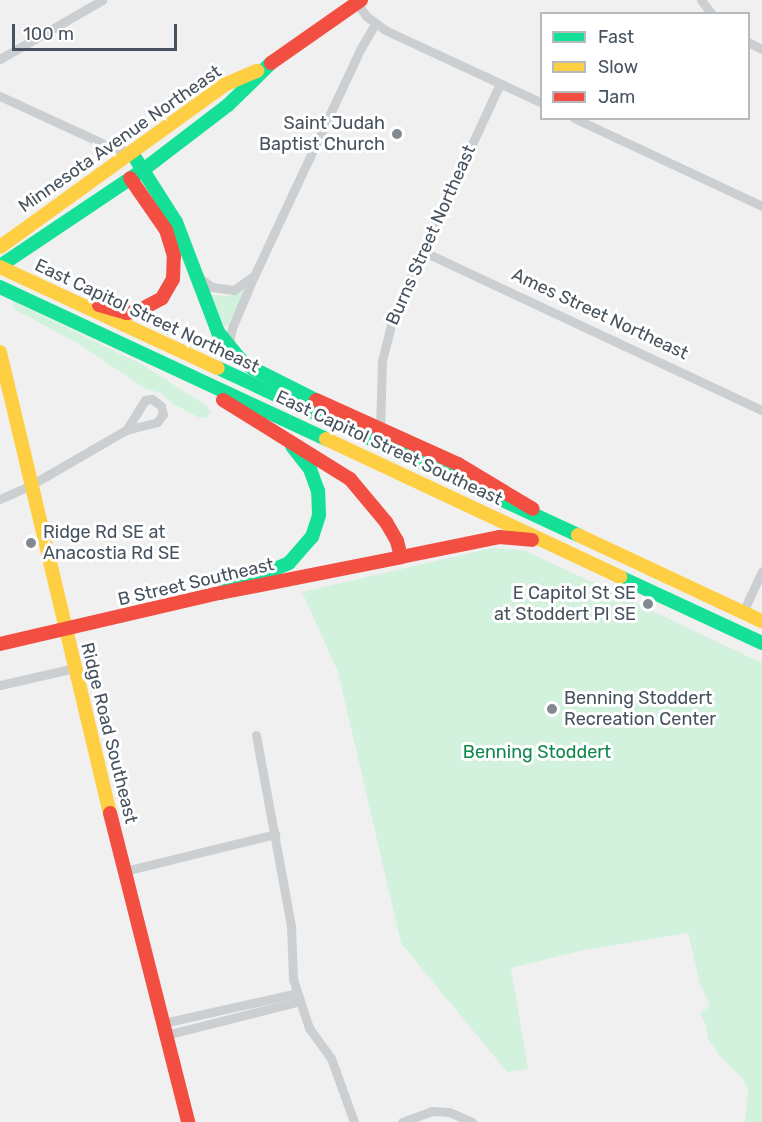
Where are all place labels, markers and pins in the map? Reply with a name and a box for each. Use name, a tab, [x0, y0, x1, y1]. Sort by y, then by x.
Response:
place label: Saint Judah Baptist Church	[259, 113, 385, 156]
marker: Saint Judah Baptist Church	[390, 127, 404, 141]
place label: Ridge Rd SE at Anacostia Rd SE	[43, 522, 180, 564]
marker: Ridge Rd SE at Anacostia Rd SE	[24, 536, 38, 550]
place label: E Capitol St SE at Stoddert Pl SE	[494, 583, 636, 626]
marker: E Capitol St SE at Stoddert Pl SE	[641, 597, 655, 611]
place label: Benning Stoddert Recreation Center	[564, 688, 716, 730]
marker: Benning Stoddert Recreation Center	[545, 702, 559, 716]

